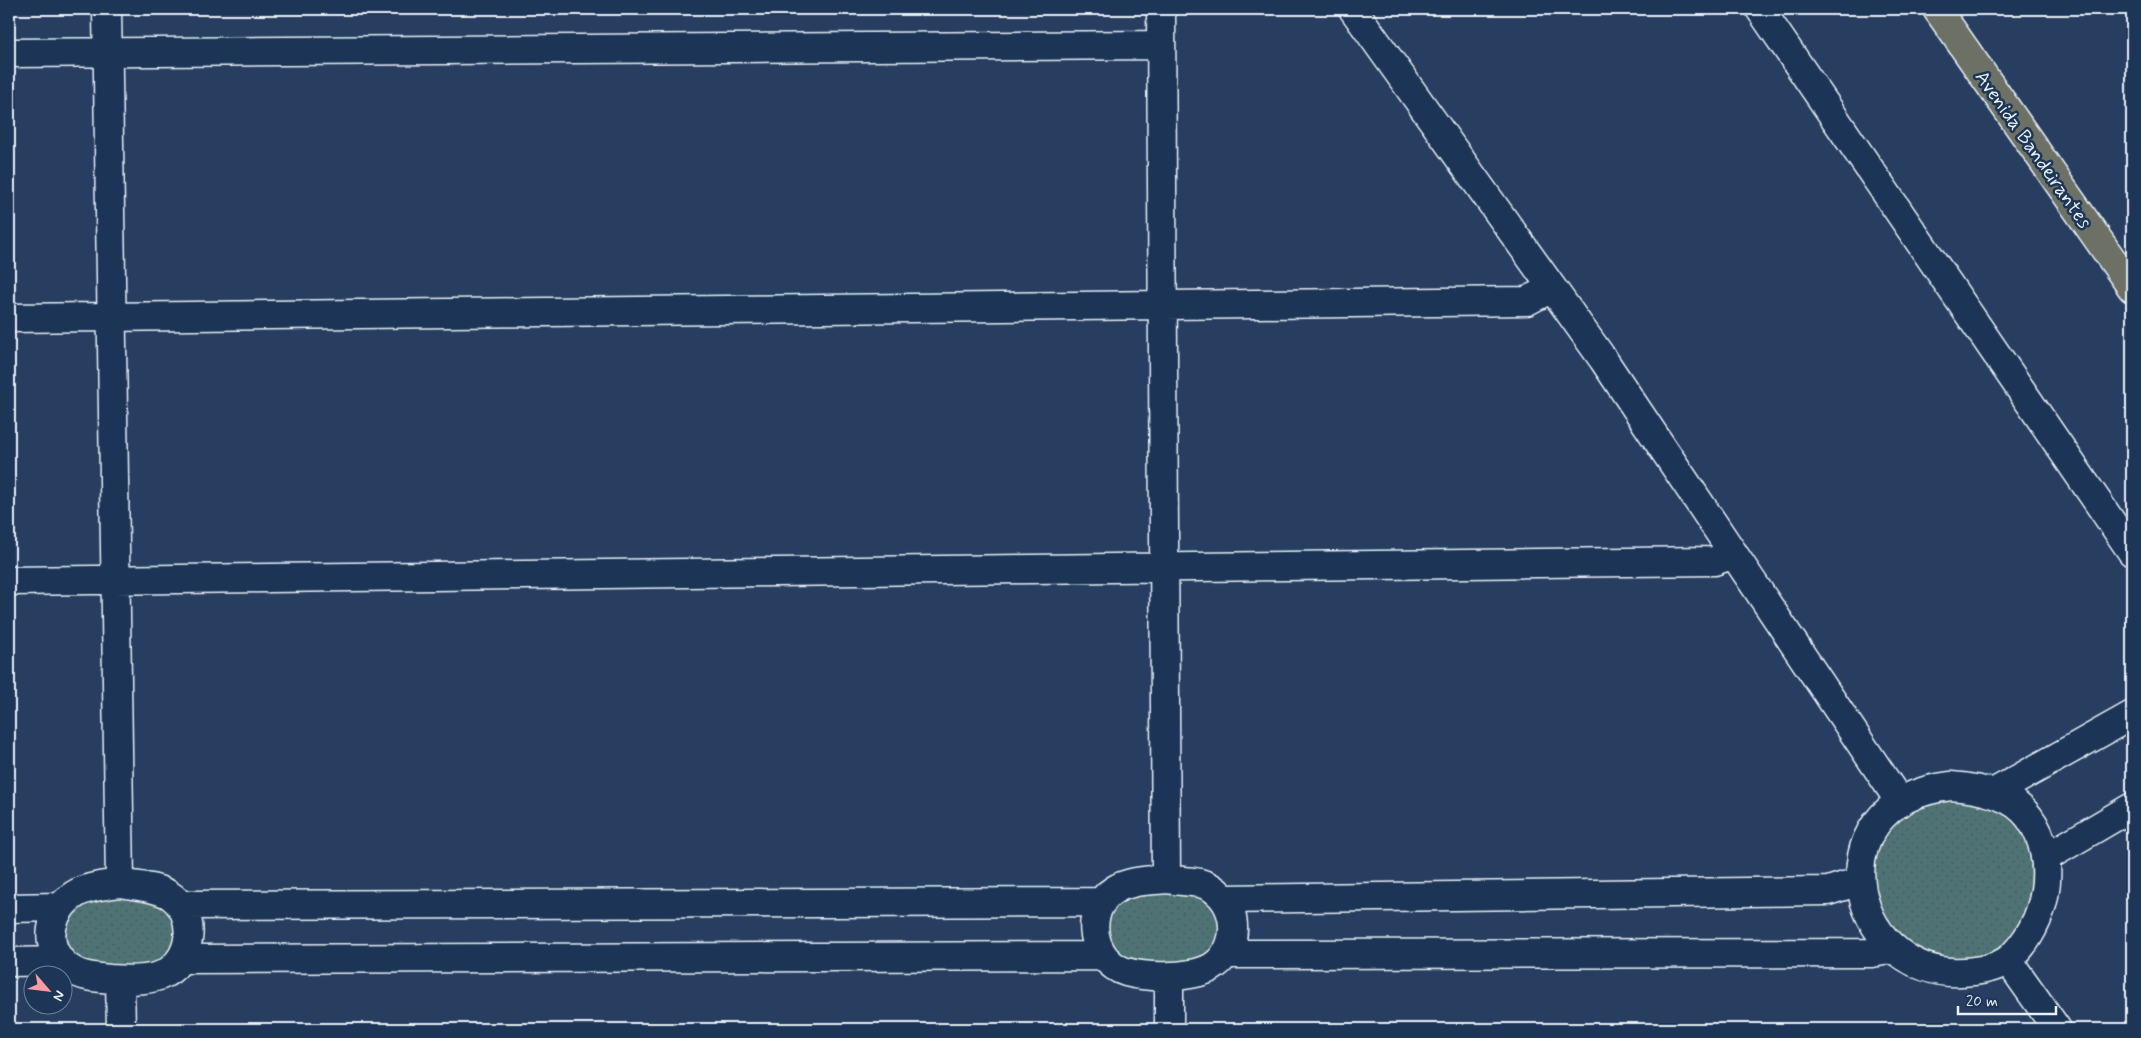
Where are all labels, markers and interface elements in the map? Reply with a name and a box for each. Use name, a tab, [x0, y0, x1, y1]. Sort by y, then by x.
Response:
street label: Avenida Bandeirantes	[1968, 65, 2098, 235]
north arrow	[22, 966, 72, 1016]
scale bar	[1958, 983, 2056, 1015]
text: N	[48, 987, 69, 1004]
text: 20 m	[1966, 992, 1998, 1012]

